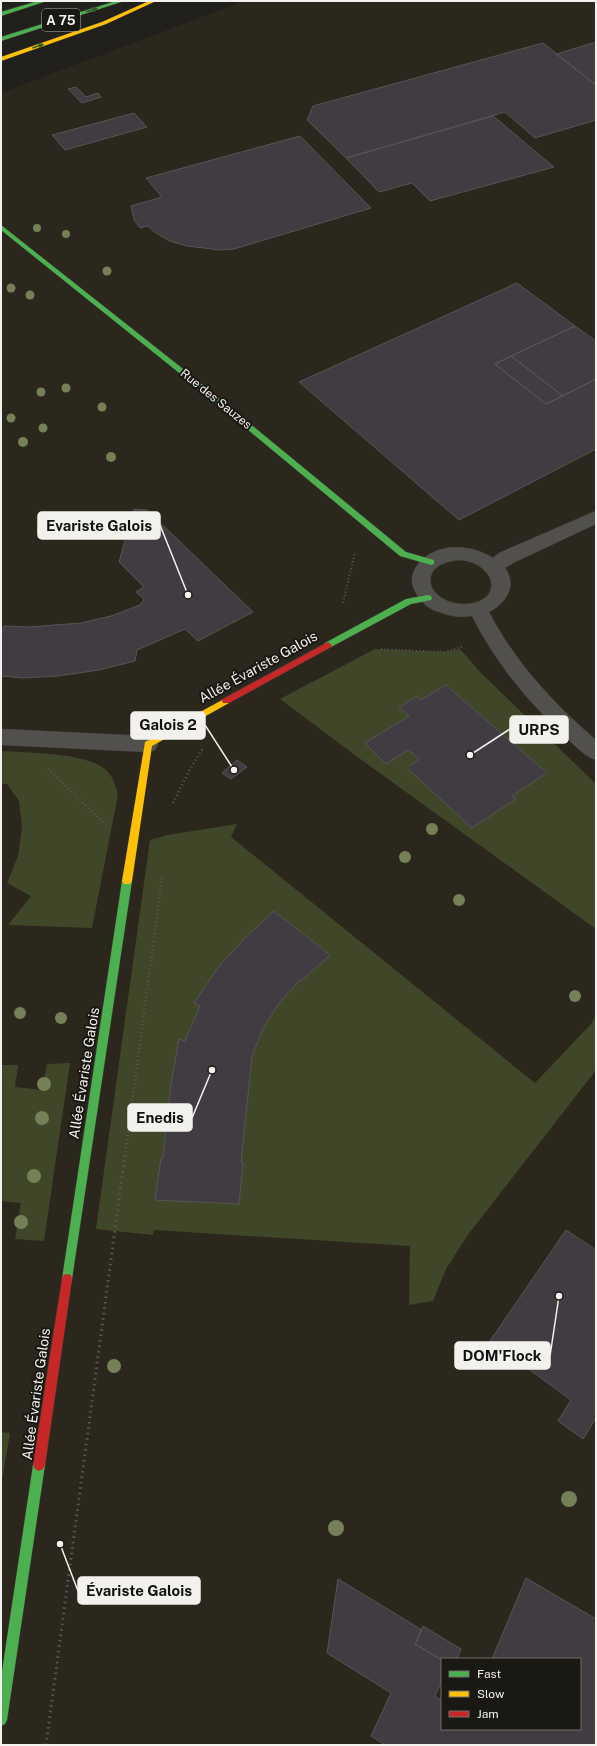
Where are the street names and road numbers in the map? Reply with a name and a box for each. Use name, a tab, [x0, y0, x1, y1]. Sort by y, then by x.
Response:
road number: A 75	[42, 9, 80, 31]
street label: Rue des Sauzes	[178, 366, 254, 432]
street label: Allée Évariste Galois	[196, 627, 320, 706]
street label: Allée Évariste Galois	[65, 1006, 102, 1140]
street label: Allée Évariste Galois	[18, 1327, 53, 1461]

